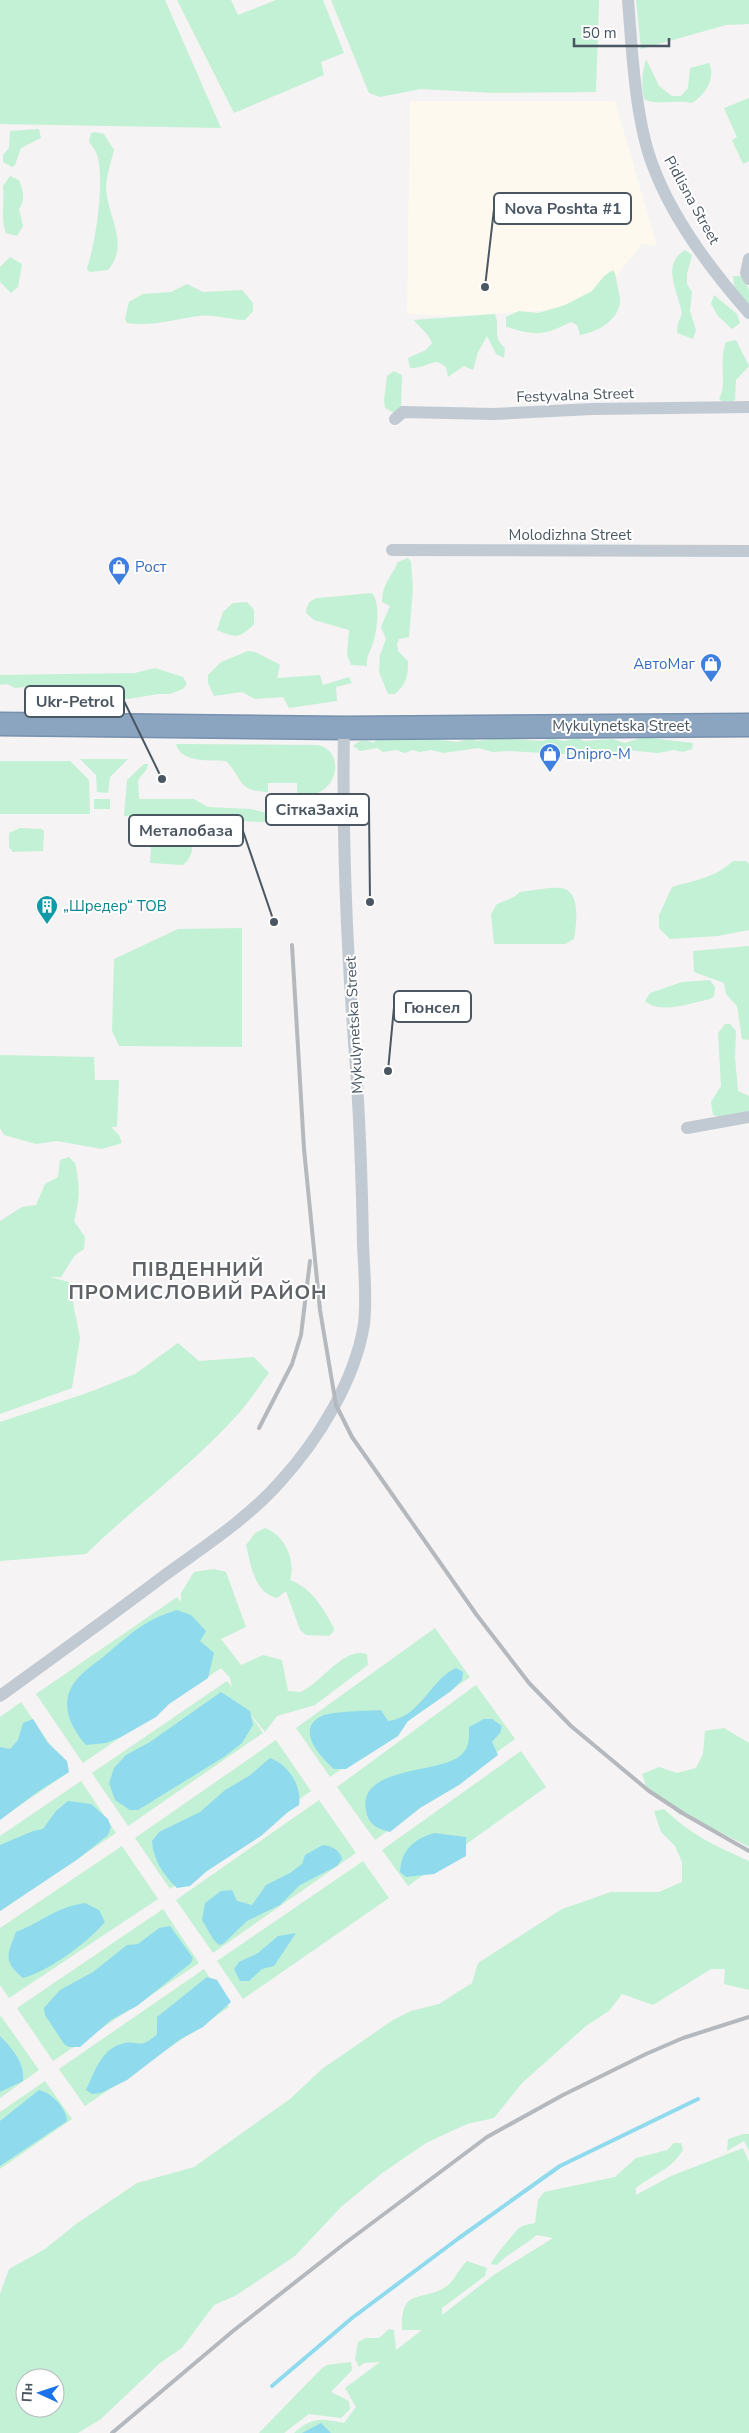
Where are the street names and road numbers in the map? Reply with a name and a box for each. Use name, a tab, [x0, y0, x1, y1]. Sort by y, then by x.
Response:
street label: Pidlisna Street	[659, 152, 725, 248]
street label: Festyvalna Street	[516, 383, 635, 407]
street label: Molodizhna Street	[509, 525, 632, 545]
street label: Mykulynetska Street	[552, 716, 691, 736]
street label: Mykulynetska Street	[340, 955, 368, 1094]

